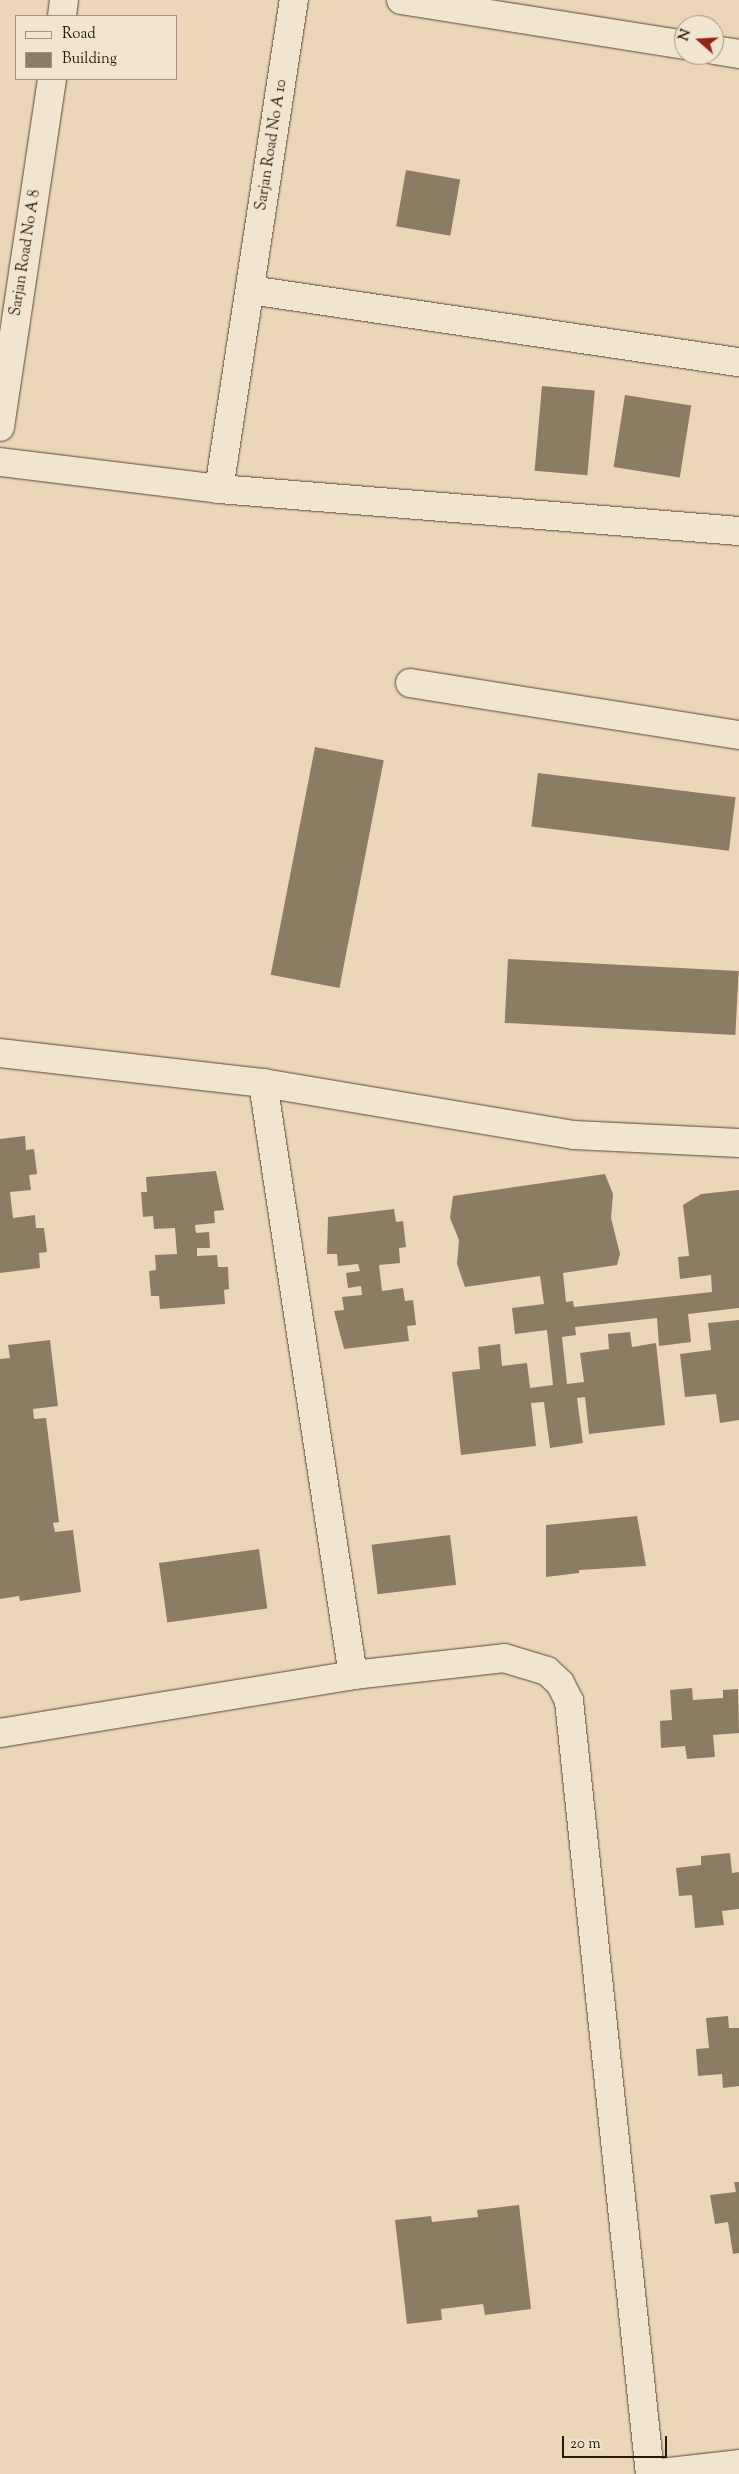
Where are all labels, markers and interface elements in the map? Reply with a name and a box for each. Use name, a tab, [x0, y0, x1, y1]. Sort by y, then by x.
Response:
legend	[15, 15, 178, 80]
north arrow	[674, 15, 724, 65]
text: Road	[62, 24, 96, 45]
text: N	[674, 27, 697, 44]
text: Building	[62, 49, 117, 70]
street label: Sarjan Road No A 10	[253, 78, 291, 212]
street label: Sarjan Road No A 8	[7, 189, 45, 317]
scale bar	[564, 2426, 669, 2458]
text: 20 m	[570, 2434, 601, 2455]

